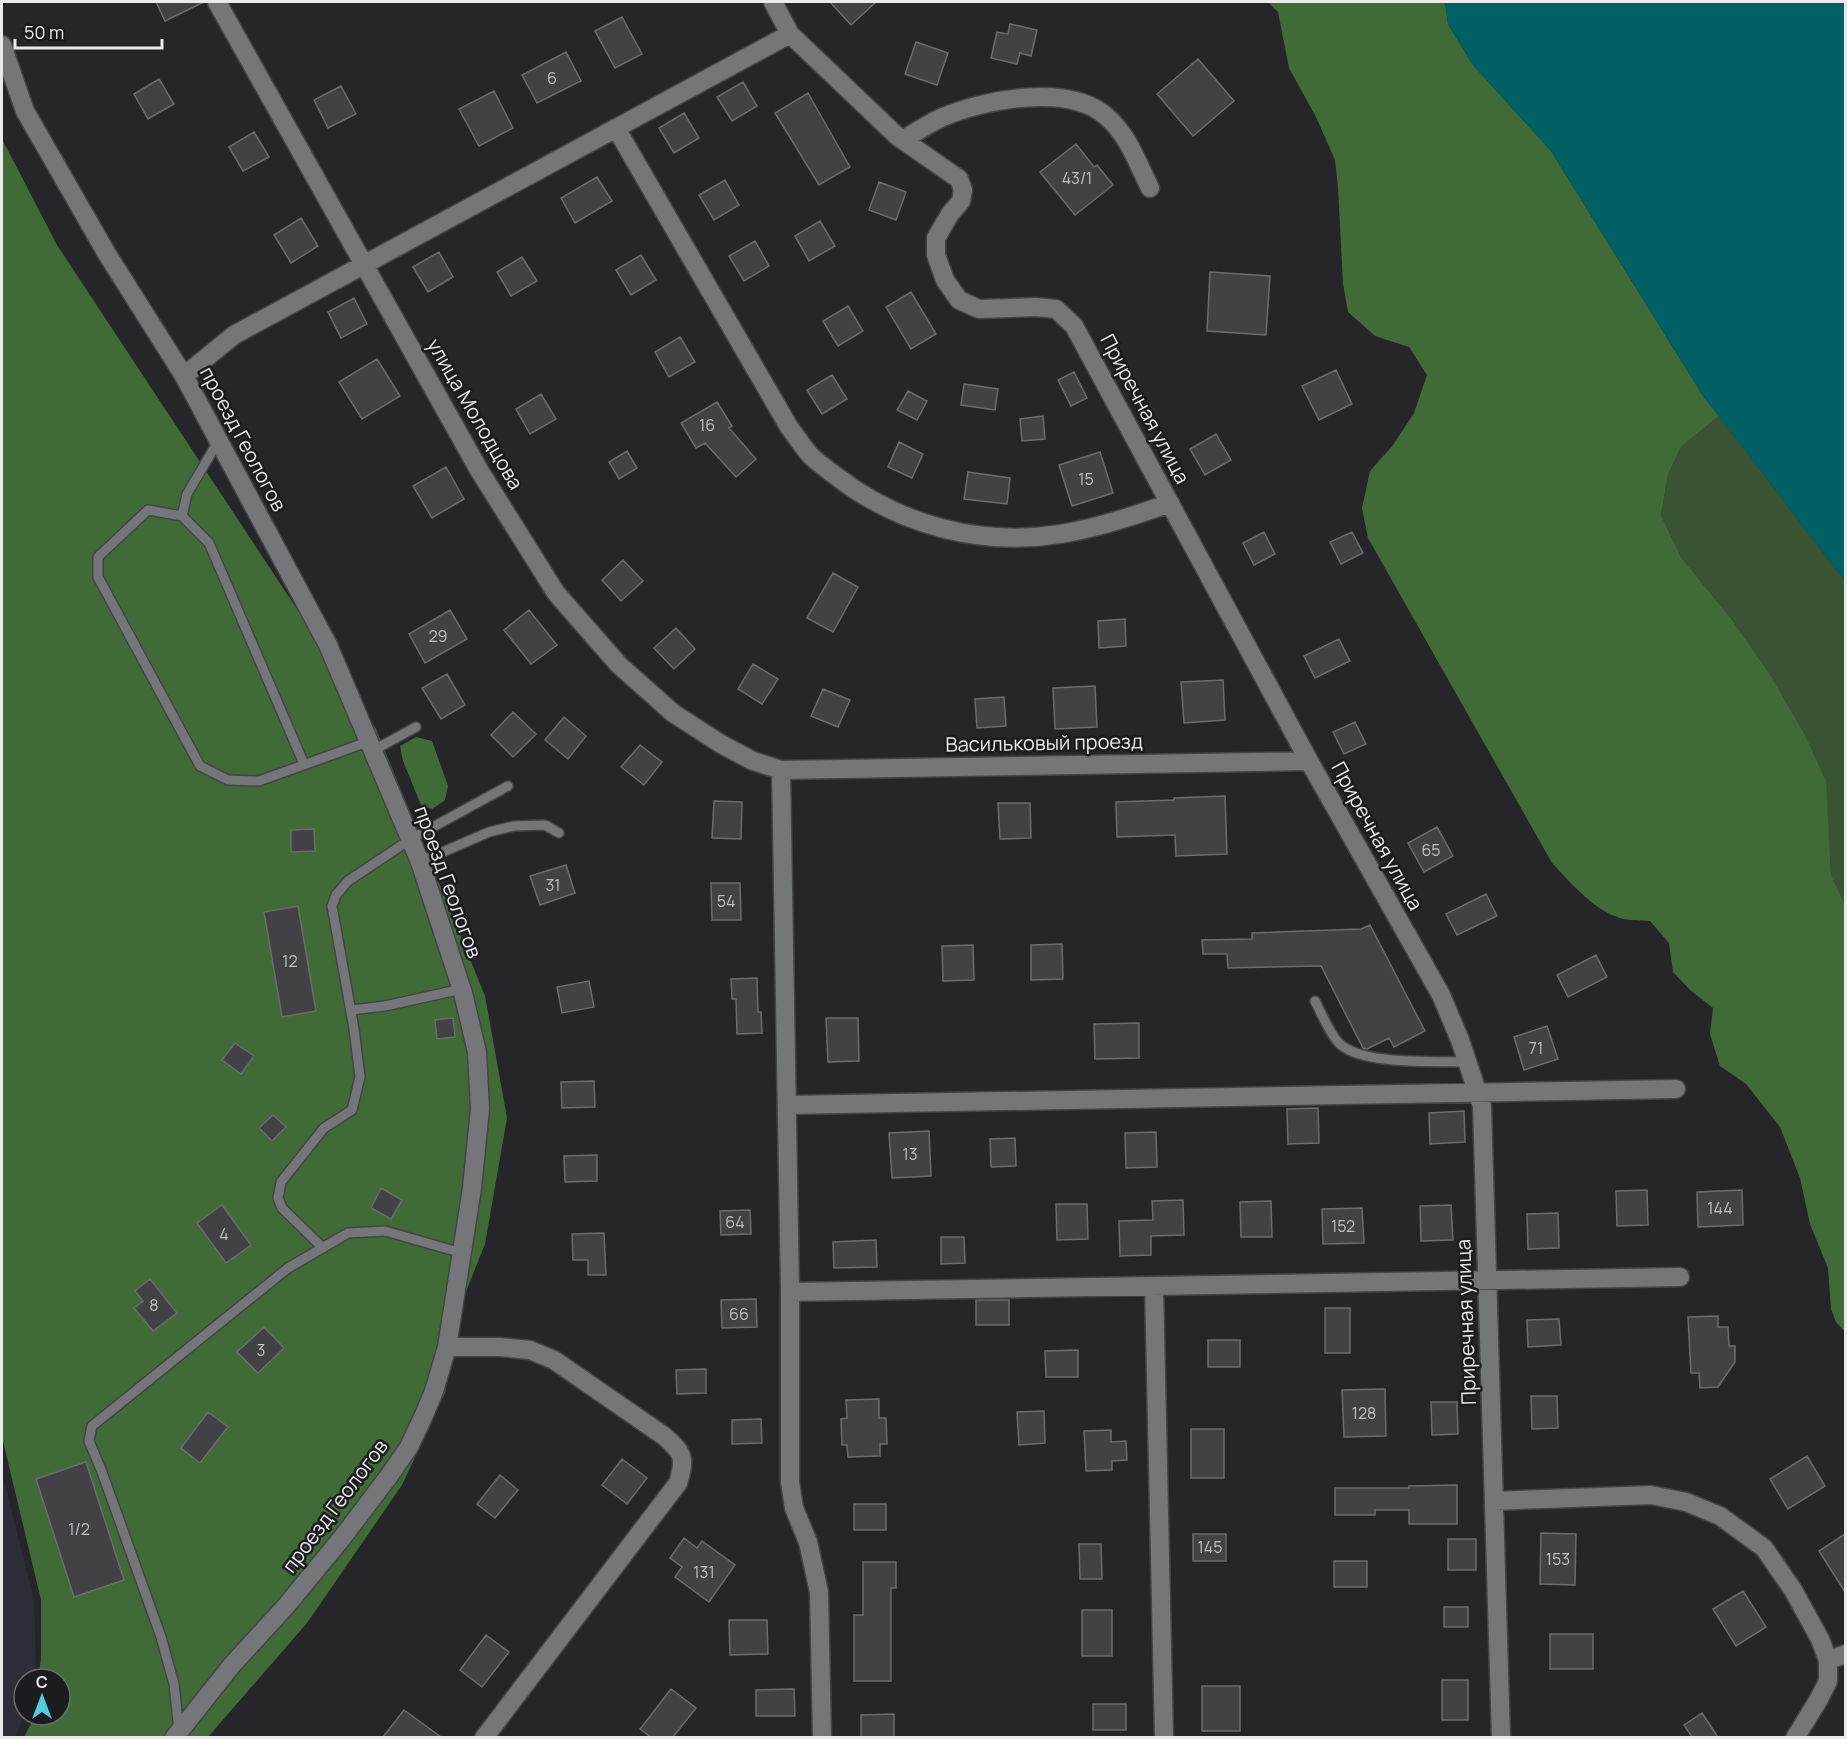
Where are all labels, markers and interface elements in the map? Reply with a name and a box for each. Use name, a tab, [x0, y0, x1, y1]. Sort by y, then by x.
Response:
scale bar	[15, 12, 162, 50]
text: 50 m	[24, 20, 64, 44]
house number: 6	[547, 67, 557, 89]
house number: 43/1	[1062, 167, 1092, 189]
street label: Приречная улица	[1095, 329, 1196, 488]
street label: улица Молодцова	[421, 333, 530, 494]
street label: проезд Геологов	[194, 362, 293, 516]
house number: 16	[699, 414, 715, 436]
house number: 15	[1078, 468, 1094, 490]
house number: 29	[428, 625, 448, 647]
street label: Васильковый проезд	[945, 727, 1143, 758]
street label: Приречная улица	[1325, 757, 1429, 915]
street label: проезд Геологов	[408, 802, 489, 962]
house number: 65	[1421, 839, 1441, 861]
house number: 31	[545, 874, 561, 896]
house number: 54	[717, 890, 735, 912]
house number: 12	[282, 950, 298, 972]
house number: 71	[1529, 1037, 1543, 1059]
house number: 13	[902, 1143, 918, 1165]
house number: 144	[1707, 1197, 1733, 1219]
house number: 64	[725, 1211, 745, 1233]
house number: 152	[1331, 1215, 1355, 1237]
house number: 4	[219, 1223, 229, 1245]
street label: Приречная улица	[1449, 1239, 1482, 1405]
house number: 8	[149, 1294, 159, 1316]
house number: 66	[729, 1303, 749, 1325]
house number: 3	[257, 1339, 265, 1361]
house number: 128	[1352, 1402, 1376, 1424]
street label: проезд Геологов	[276, 1433, 394, 1578]
house number: 1/2	[68, 1518, 90, 1540]
house number: 145	[1198, 1536, 1222, 1558]
house number: 153	[1546, 1548, 1570, 1570]
house number: 131	[693, 1561, 715, 1583]
north arrow	[12, 1667, 72, 1727]
text: С	[36, 1671, 48, 1693]

